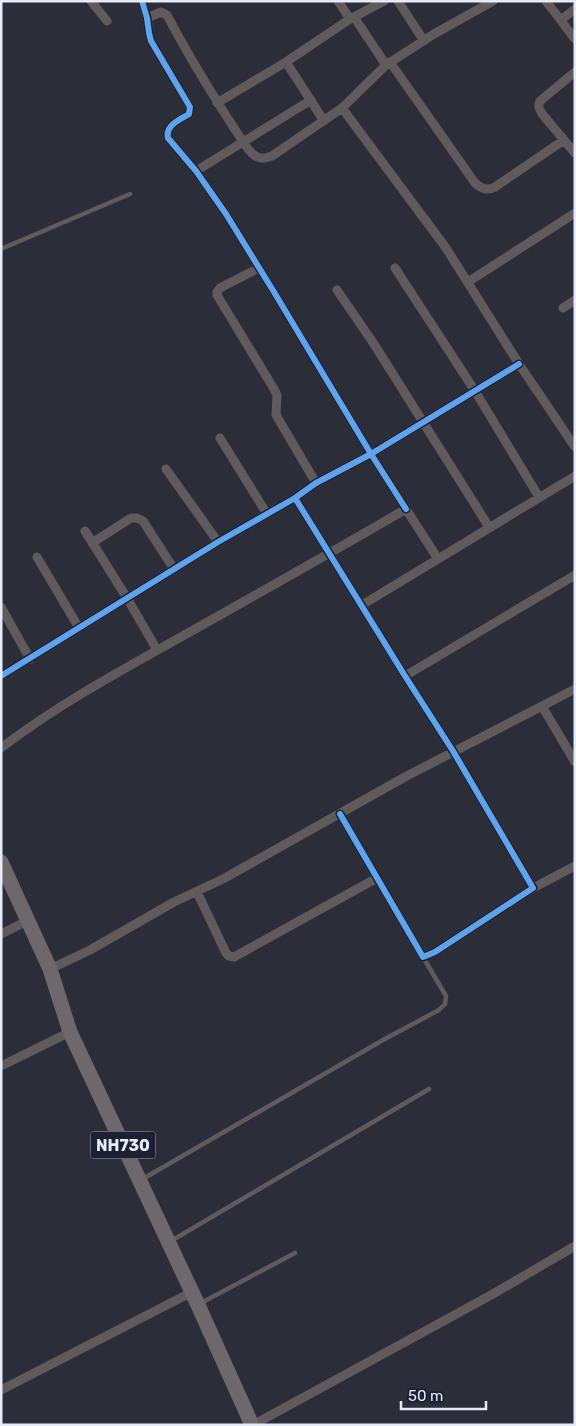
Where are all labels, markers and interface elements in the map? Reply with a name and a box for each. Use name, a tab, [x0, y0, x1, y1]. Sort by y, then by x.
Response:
road number: NH730	[90, 1132, 156, 1158]
scale bar	[401, 1378, 486, 1410]
text: 50 m	[408, 1387, 443, 1405]

